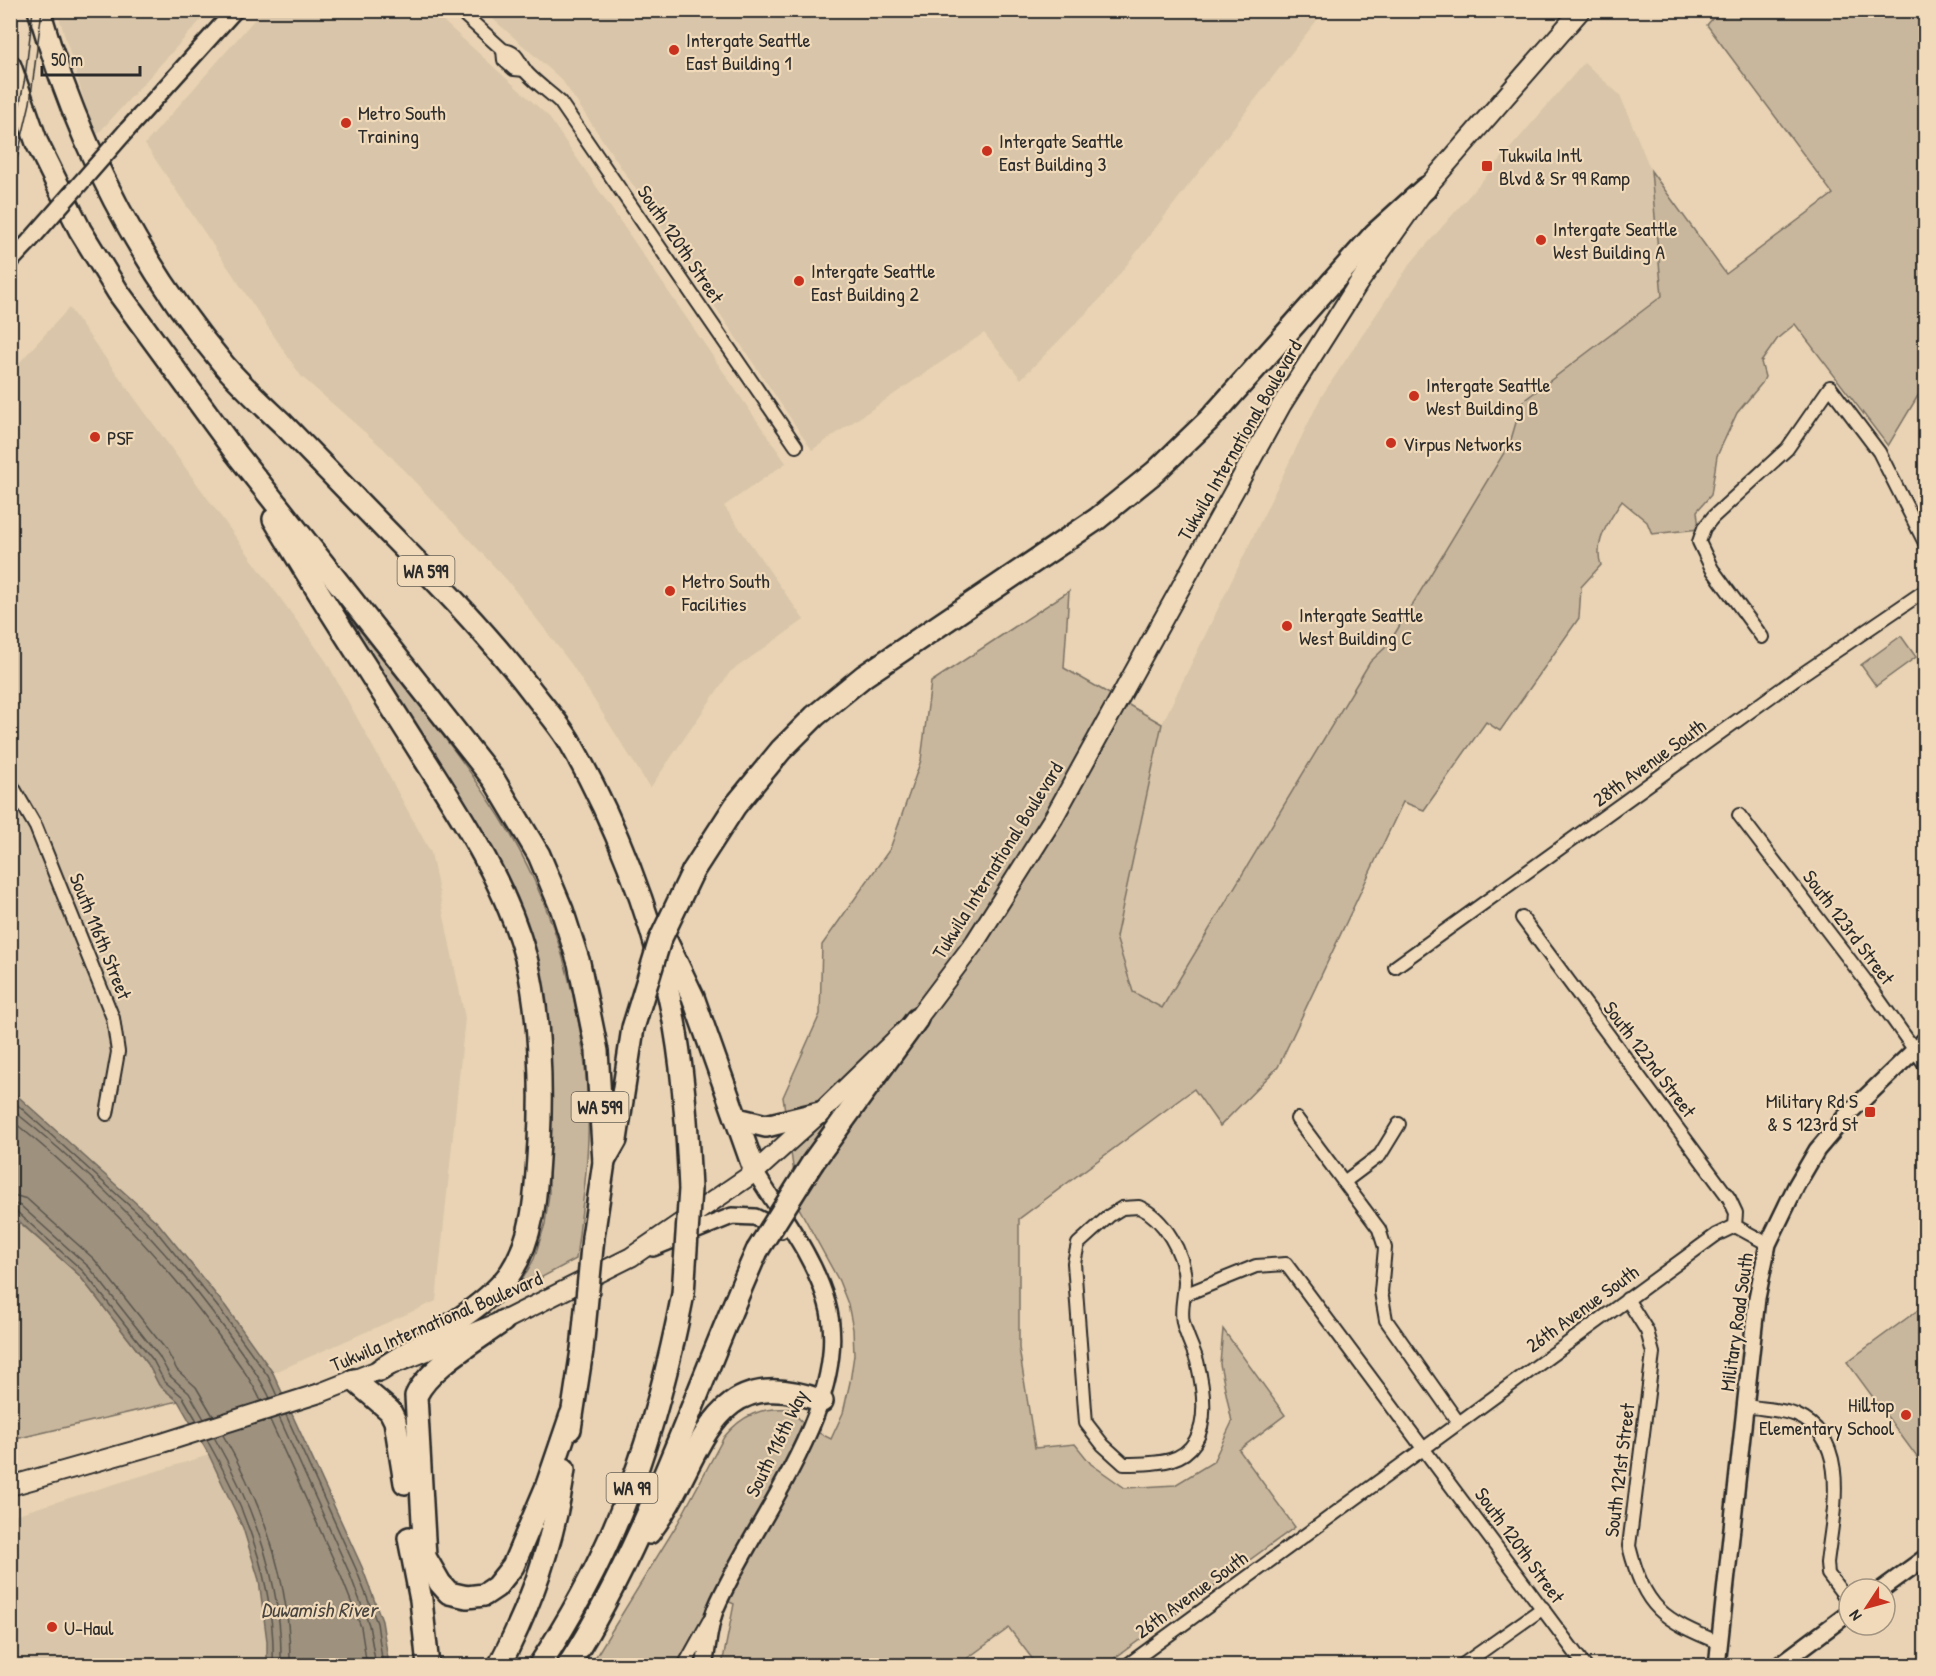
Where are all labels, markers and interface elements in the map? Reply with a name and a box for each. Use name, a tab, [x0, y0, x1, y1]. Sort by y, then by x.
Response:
place label: Intergate Seattle East Building 1	[686, 26, 811, 76]
scale bar	[42, 39, 140, 77]
marker: Intergate Seattle East Building 1	[667, 43, 681, 57]
text: 50 m	[51, 47, 83, 72]
place label: Metro South Training	[358, 99, 446, 149]
marker: Metro South Training	[339, 116, 353, 130]
place label: Intergate Seattle East Building 3	[999, 127, 1124, 177]
place label: Tukwila Intl Blvd & Sr 99 Ramp	[1499, 141, 1630, 191]
marker: Intergate Seattle East Building 3	[980, 144, 994, 158]
marker: Tukwila Intl Blvd & Sr 99 Ramp	[1480, 159, 1494, 173]
street label: South 120th Street	[631, 180, 731, 309]
place label: Intergate Seattle West Building A	[1553, 215, 1678, 265]
marker: Intergate Seattle West Building A	[1534, 233, 1548, 247]
place label: Intergate Seattle East Building 2	[811, 257, 936, 307]
marker: Intergate Seattle East Building 2	[792, 274, 806, 288]
street label: Tukwila International Boulevard	[1170, 335, 1308, 545]
place label: Intergate Seattle West Building B	[1426, 371, 1551, 421]
marker: Intergate Seattle West Building B	[1407, 389, 1421, 403]
place label: PSF	[107, 424, 134, 451]
marker: PSF	[88, 430, 102, 444]
place label: Virpus Networks	[1403, 430, 1522, 457]
marker: Virpus Networks	[1384, 436, 1398, 450]
road number: WA 599	[398, 556, 454, 586]
place label: Metro South Facilities	[681, 567, 770, 617]
marker: Metro South Facilities	[663, 584, 677, 598]
place label: Intergate Seattle West Building C	[1299, 601, 1424, 651]
marker: Intergate Seattle West Building C	[1280, 619, 1294, 633]
street label: 28th Avenue South	[1587, 712, 1711, 812]
street label: Tukwila International Boulevard	[925, 756, 1069, 964]
street label: South 123rd Street	[1797, 864, 1902, 991]
street label: South 116th Street	[63, 869, 139, 1004]
street label: South 122nd Street	[1597, 995, 1703, 1124]
place label: Military Rd S & S 123rd St	[1766, 1087, 1859, 1137]
road number: WA 599	[572, 1092, 628, 1122]
marker: Military Rd S & S 123rd St	[1863, 1105, 1877, 1119]
street label: Military Road South	[1713, 1251, 1759, 1393]
street label: 26th Avenue South	[1520, 1258, 1644, 1358]
street label: Tukwila International Boulevard	[326, 1264, 546, 1378]
street label: South 116th Way	[738, 1385, 814, 1501]
place label: Hilltop Elementary School	[1759, 1391, 1895, 1441]
street label: South 121st Street	[1597, 1400, 1641, 1539]
marker: Hilltop Elementary School	[1899, 1408, 1913, 1422]
road number: WA 99	[606, 1473, 658, 1503]
street label: South 120th Street	[1469, 1482, 1572, 1609]
street label: 26th Avenue South	[1129, 1544, 1253, 1644]
north arrow	[1837, 1577, 1897, 1637]
water label: Duwamish River	[261, 1595, 380, 1624]
text: N	[1843, 1606, 1866, 1626]
place label: U-Haul	[64, 1614, 114, 1641]
marker: U-Haul	[45, 1620, 59, 1634]

